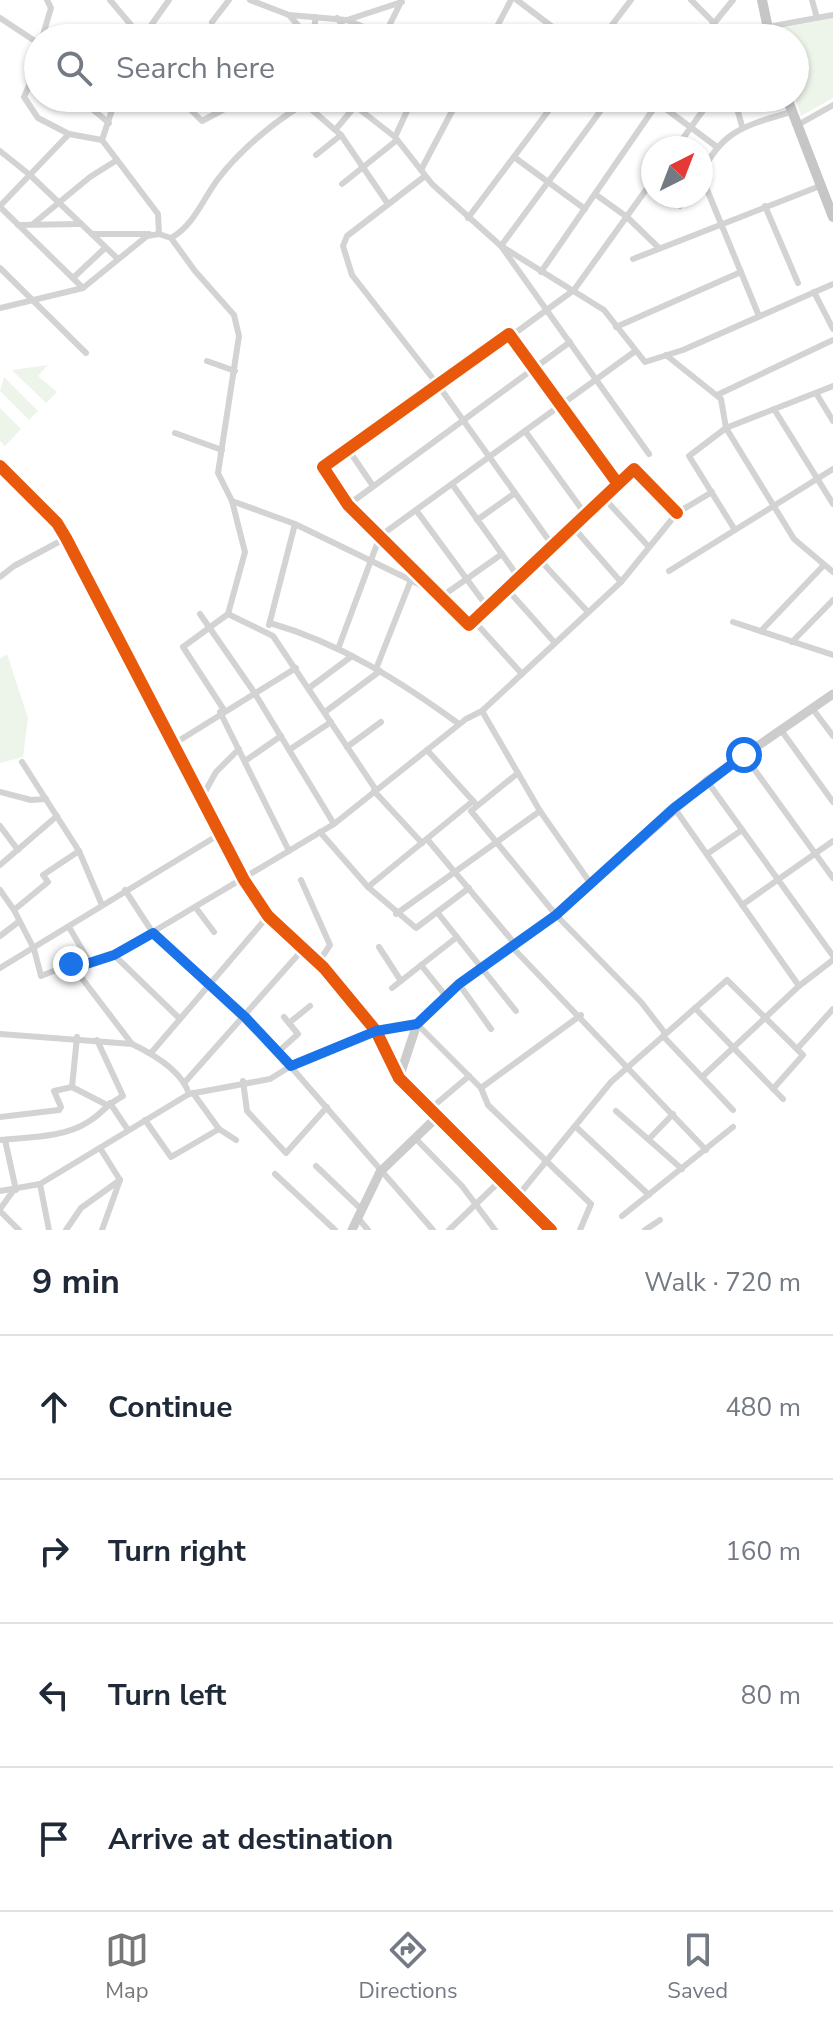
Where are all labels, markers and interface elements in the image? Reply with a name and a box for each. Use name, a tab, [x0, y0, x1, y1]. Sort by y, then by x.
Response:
search box	[24, 24, 809, 112]
icon: search	[52, 46, 96, 90]
text: Search here	[116, 48, 275, 89]
north arrow	[641, 136, 713, 208]
route start	[726, 737, 762, 773]
route end	[53, 946, 89, 982]
text: 9 min	[32, 1259, 120, 1305]
text: Walk · 720 m	[644, 1265, 801, 1300]
icon: ahead	[32, 1385, 76, 1429]
text: Continue	[108, 1387, 233, 1428]
text: 480 m	[725, 1390, 801, 1425]
icon: right	[32, 1529, 76, 1573]
text: Turn right	[108, 1531, 246, 1572]
text: 160 m	[725, 1534, 801, 1569]
icon: left	[32, 1673, 76, 1717]
text: Turn left	[108, 1675, 226, 1716]
text: 80 m	[741, 1678, 801, 1713]
icon: arrive	[32, 1817, 76, 1861]
text: Arrive at destination	[108, 1819, 393, 1860]
tab: Map	[105, 1928, 149, 2006]
tab: Directions	[359, 1928, 458, 2006]
tab: Saved	[667, 1928, 728, 2006]

